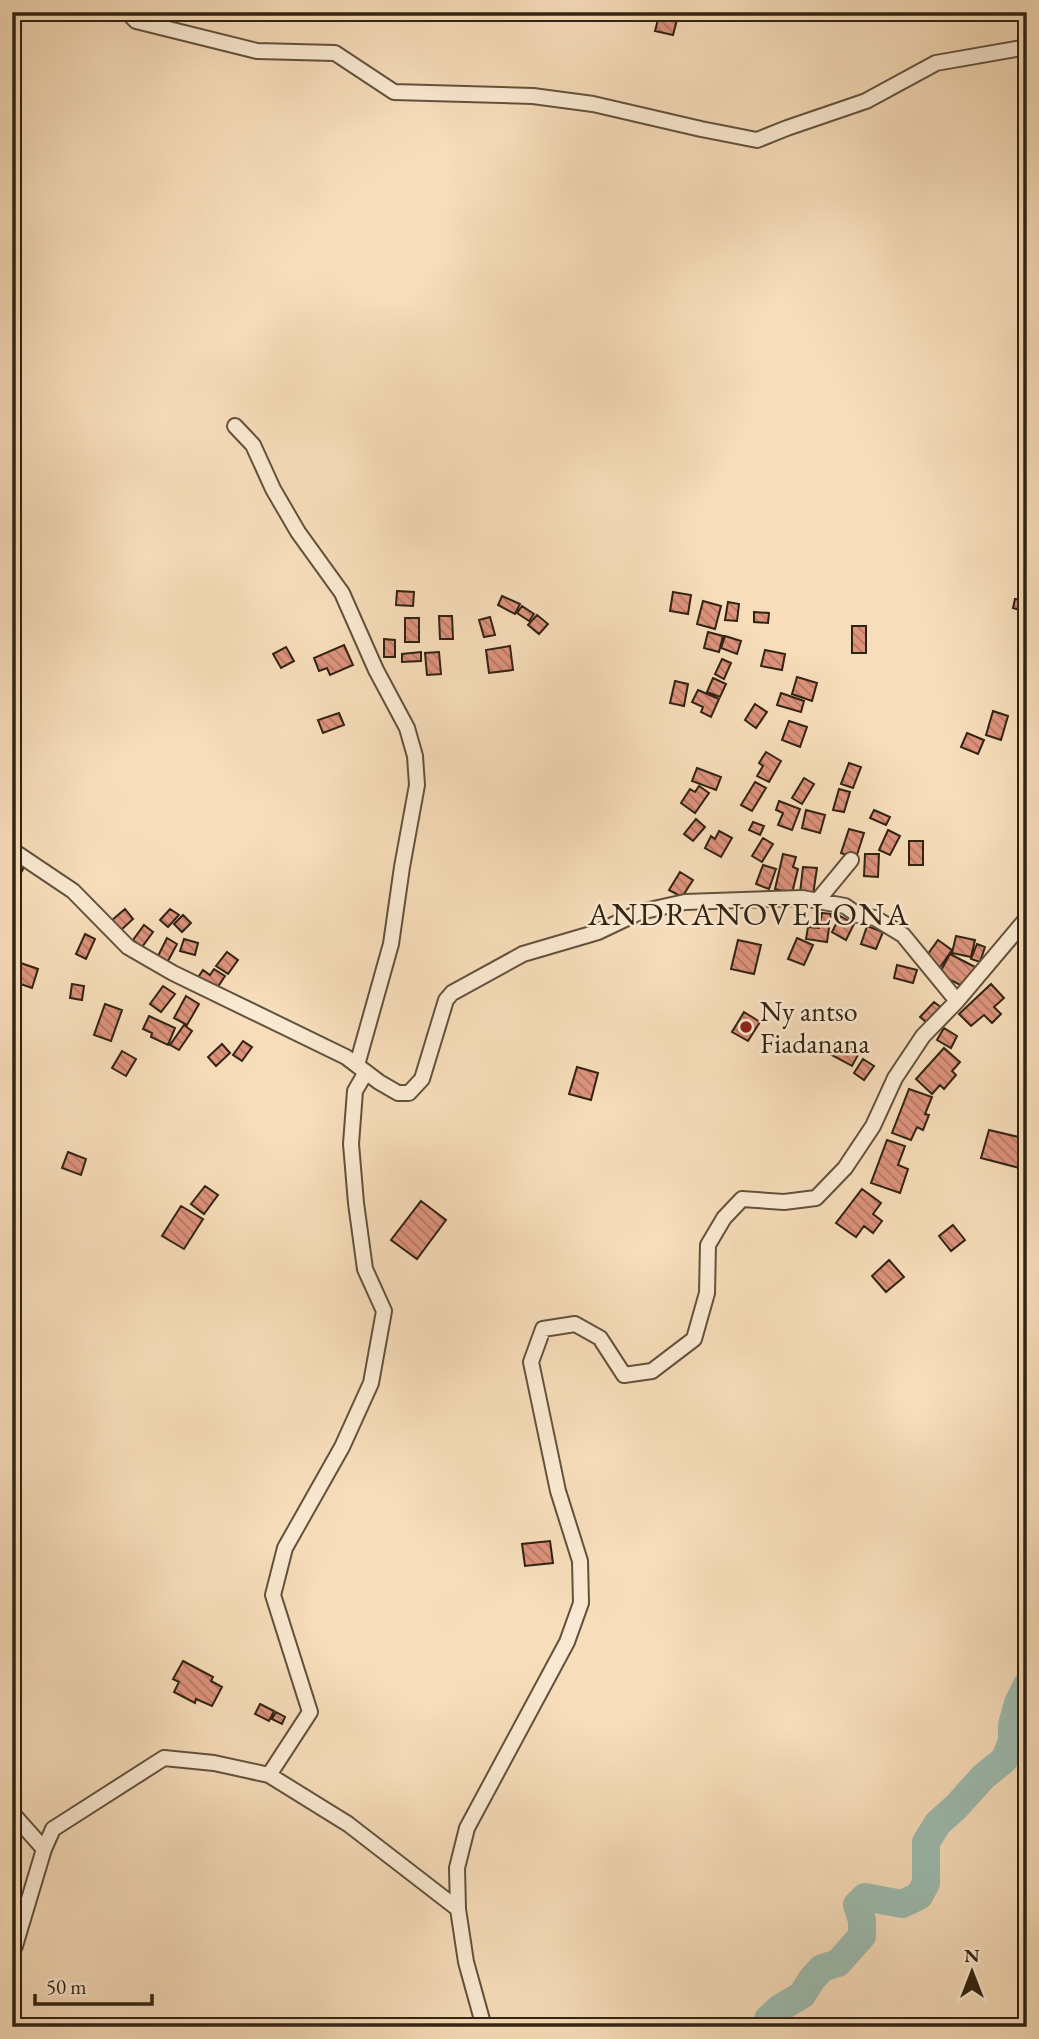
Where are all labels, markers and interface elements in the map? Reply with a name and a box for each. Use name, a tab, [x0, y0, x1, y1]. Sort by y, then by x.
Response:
district label: ANDRANOVELONA	[587, 893, 910, 935]
place label: Ny antso Fiadanana	[760, 993, 870, 1061]
marker: Ny antso Fiadanana	[738, 1019, 754, 1035]
north arrow	[937, 1938, 1007, 2008]
text: N	[964, 1943, 980, 1968]
scale bar	[35, 1962, 152, 2006]
text: 50 m	[46, 1973, 87, 2000]

